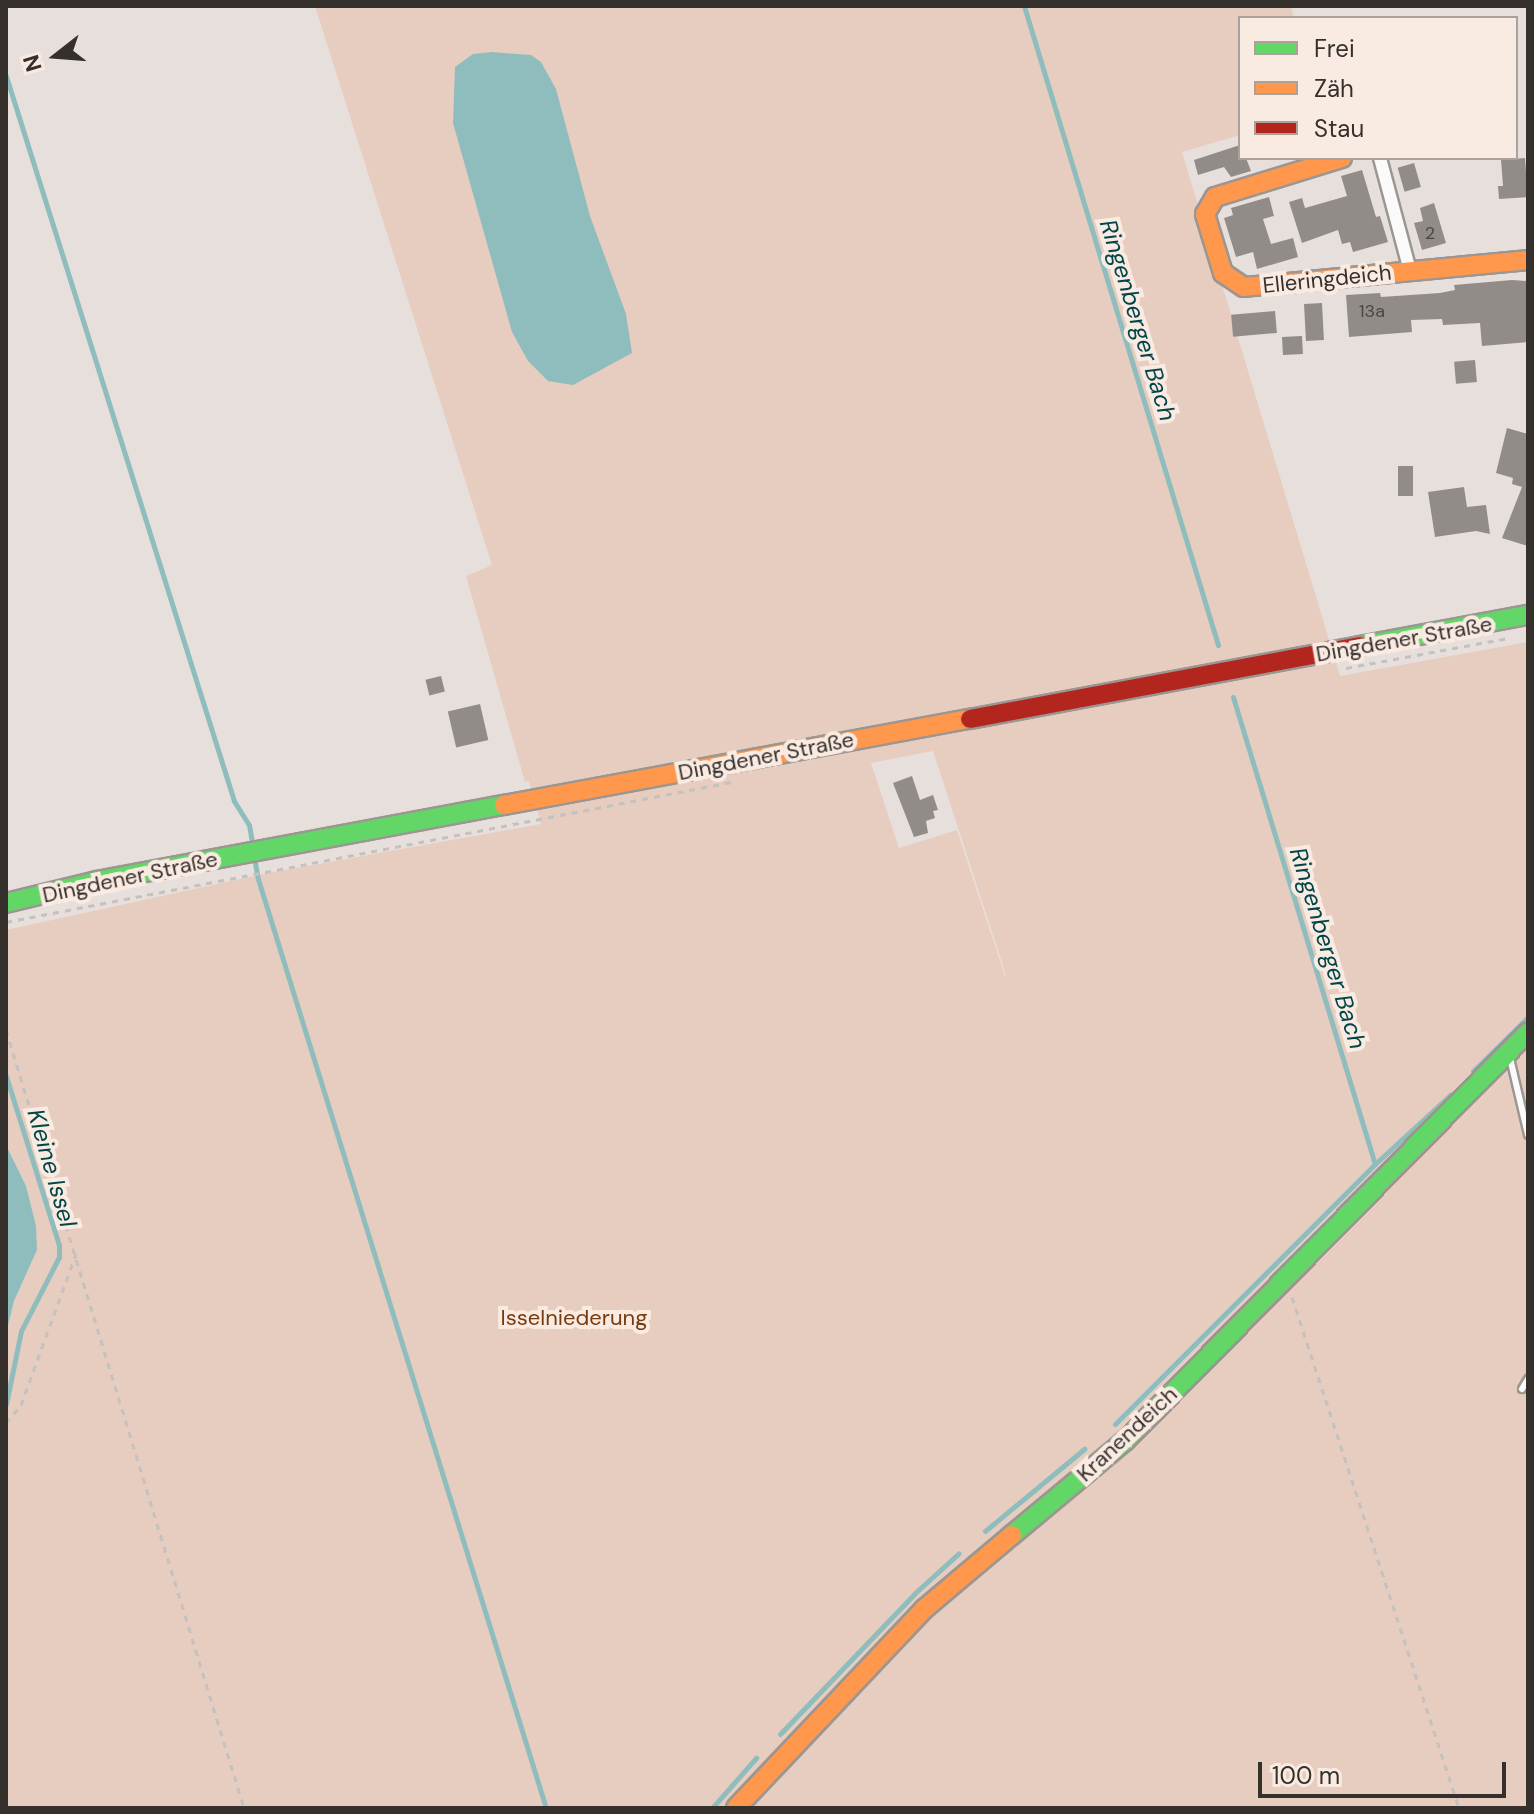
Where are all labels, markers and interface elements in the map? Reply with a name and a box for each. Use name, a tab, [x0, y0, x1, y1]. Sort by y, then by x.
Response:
north arrow	[16, 16, 96, 96]
legend	[1238, 16, 1518, 160]
text: Frei	[1314, 33, 1355, 64]
text: N	[16, 51, 49, 75]
text: Zäh	[1314, 73, 1354, 104]
text: Stau	[1314, 113, 1364, 144]
water label: Ringenberger Bach	[1094, 216, 1182, 424]
house number: 2	[1425, 222, 1435, 244]
street label: Elleringdeich	[1261, 259, 1393, 299]
house number: 13a	[1359, 300, 1385, 322]
street label: Dingdener Straße	[1314, 611, 1494, 667]
street label: Dingdener Straße	[676, 726, 856, 786]
water label: Ringenberger Bach	[1284, 844, 1372, 1052]
street label: Dingdener Straße	[40, 846, 220, 908]
water label: Kleine Issel	[21, 1106, 83, 1230]
park label: Isselniederung	[501, 1305, 647, 1331]
street label: Kranendeich	[1071, 1381, 1183, 1487]
scale bar	[1262, 1746, 1510, 1796]
text: 100 m	[1272, 1760, 1340, 1791]

